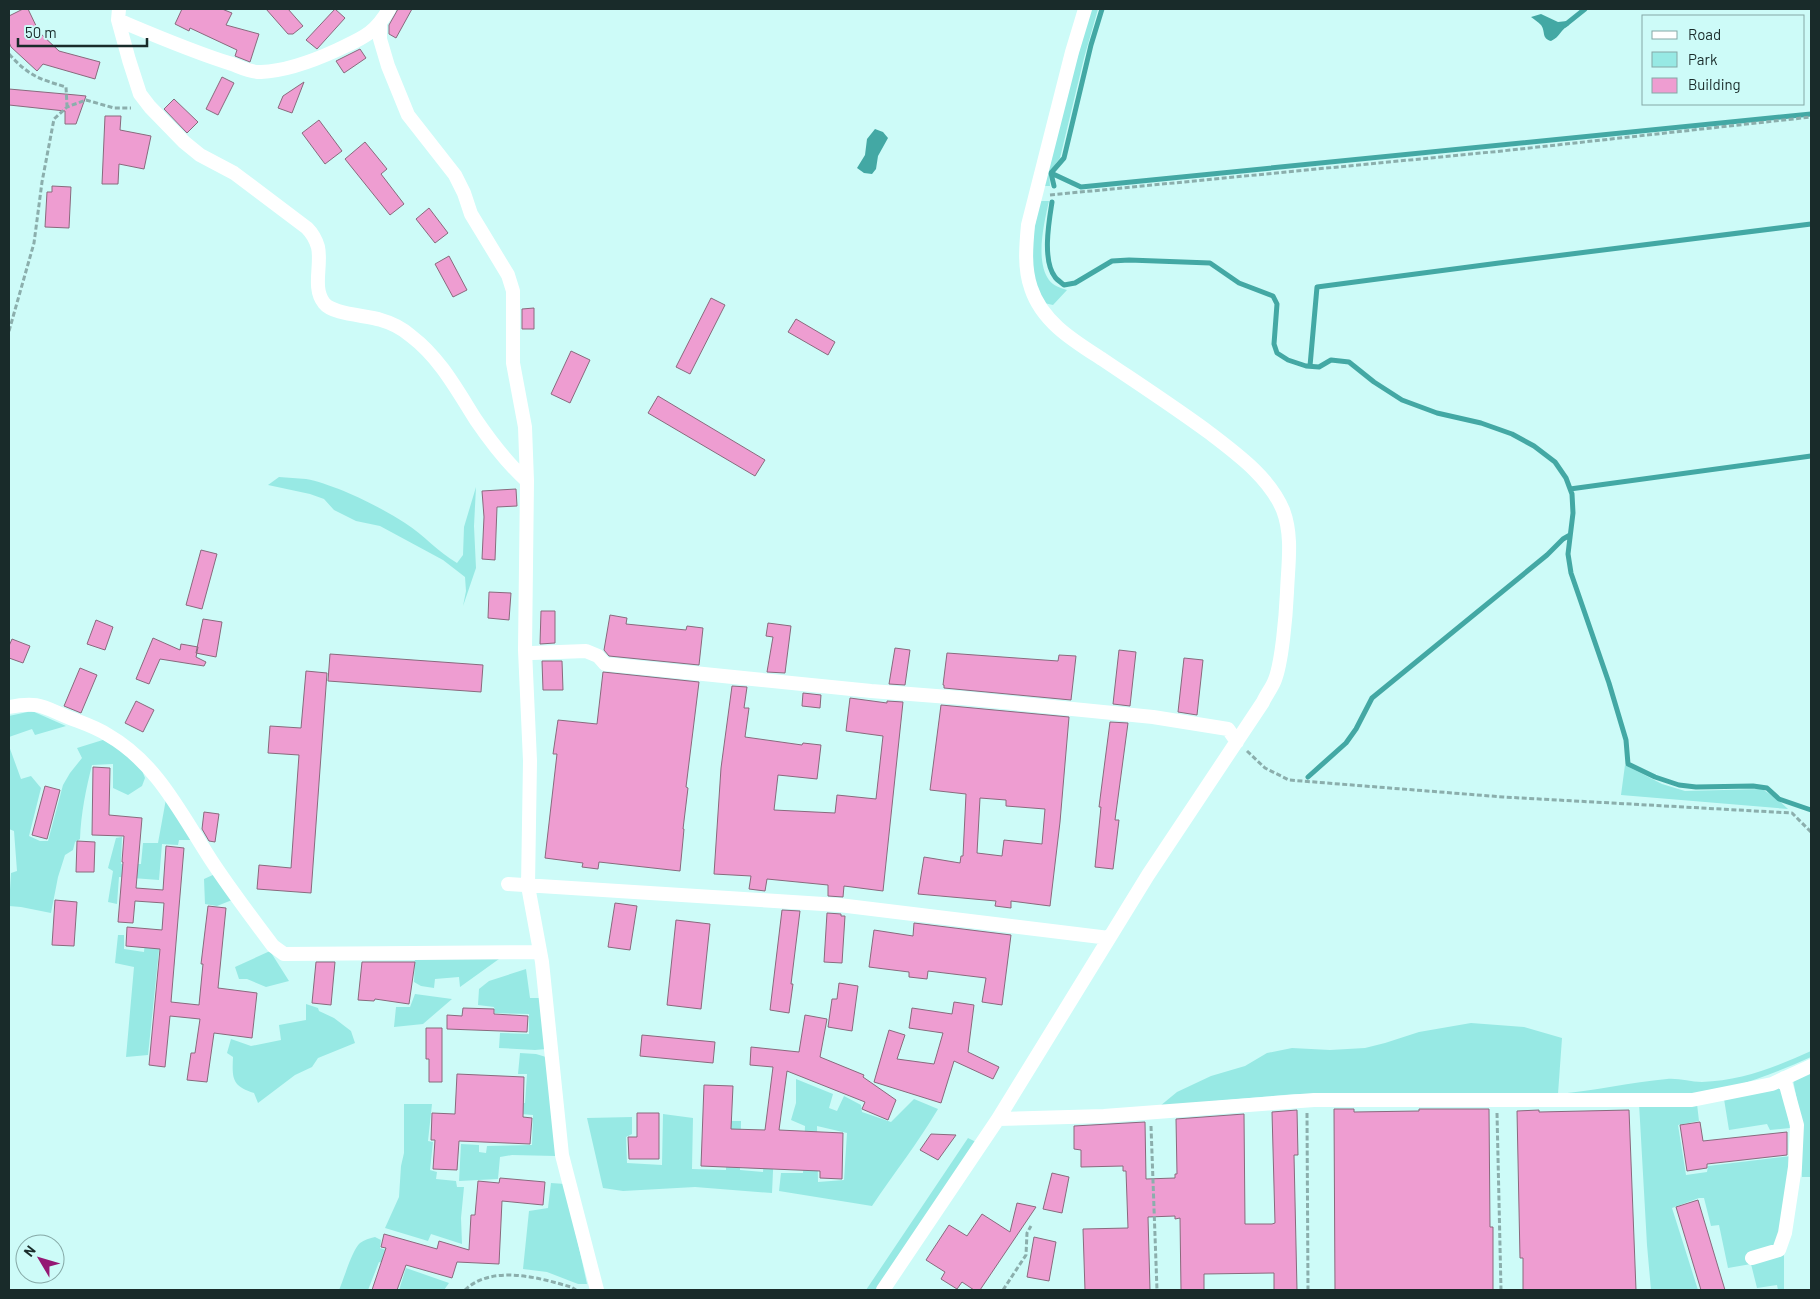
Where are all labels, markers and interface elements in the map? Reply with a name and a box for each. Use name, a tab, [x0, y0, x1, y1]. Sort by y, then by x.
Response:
scale bar	[18, 15, 146, 47]
legend	[1642, 15, 1805, 105]
text: 50 m	[25, 23, 57, 41]
text: Road	[1688, 25, 1721, 43]
text: Park	[1688, 50, 1718, 68]
text: Building	[1688, 75, 1741, 93]
north arrow	[15, 1234, 65, 1284]
text: N	[20, 1242, 39, 1260]

